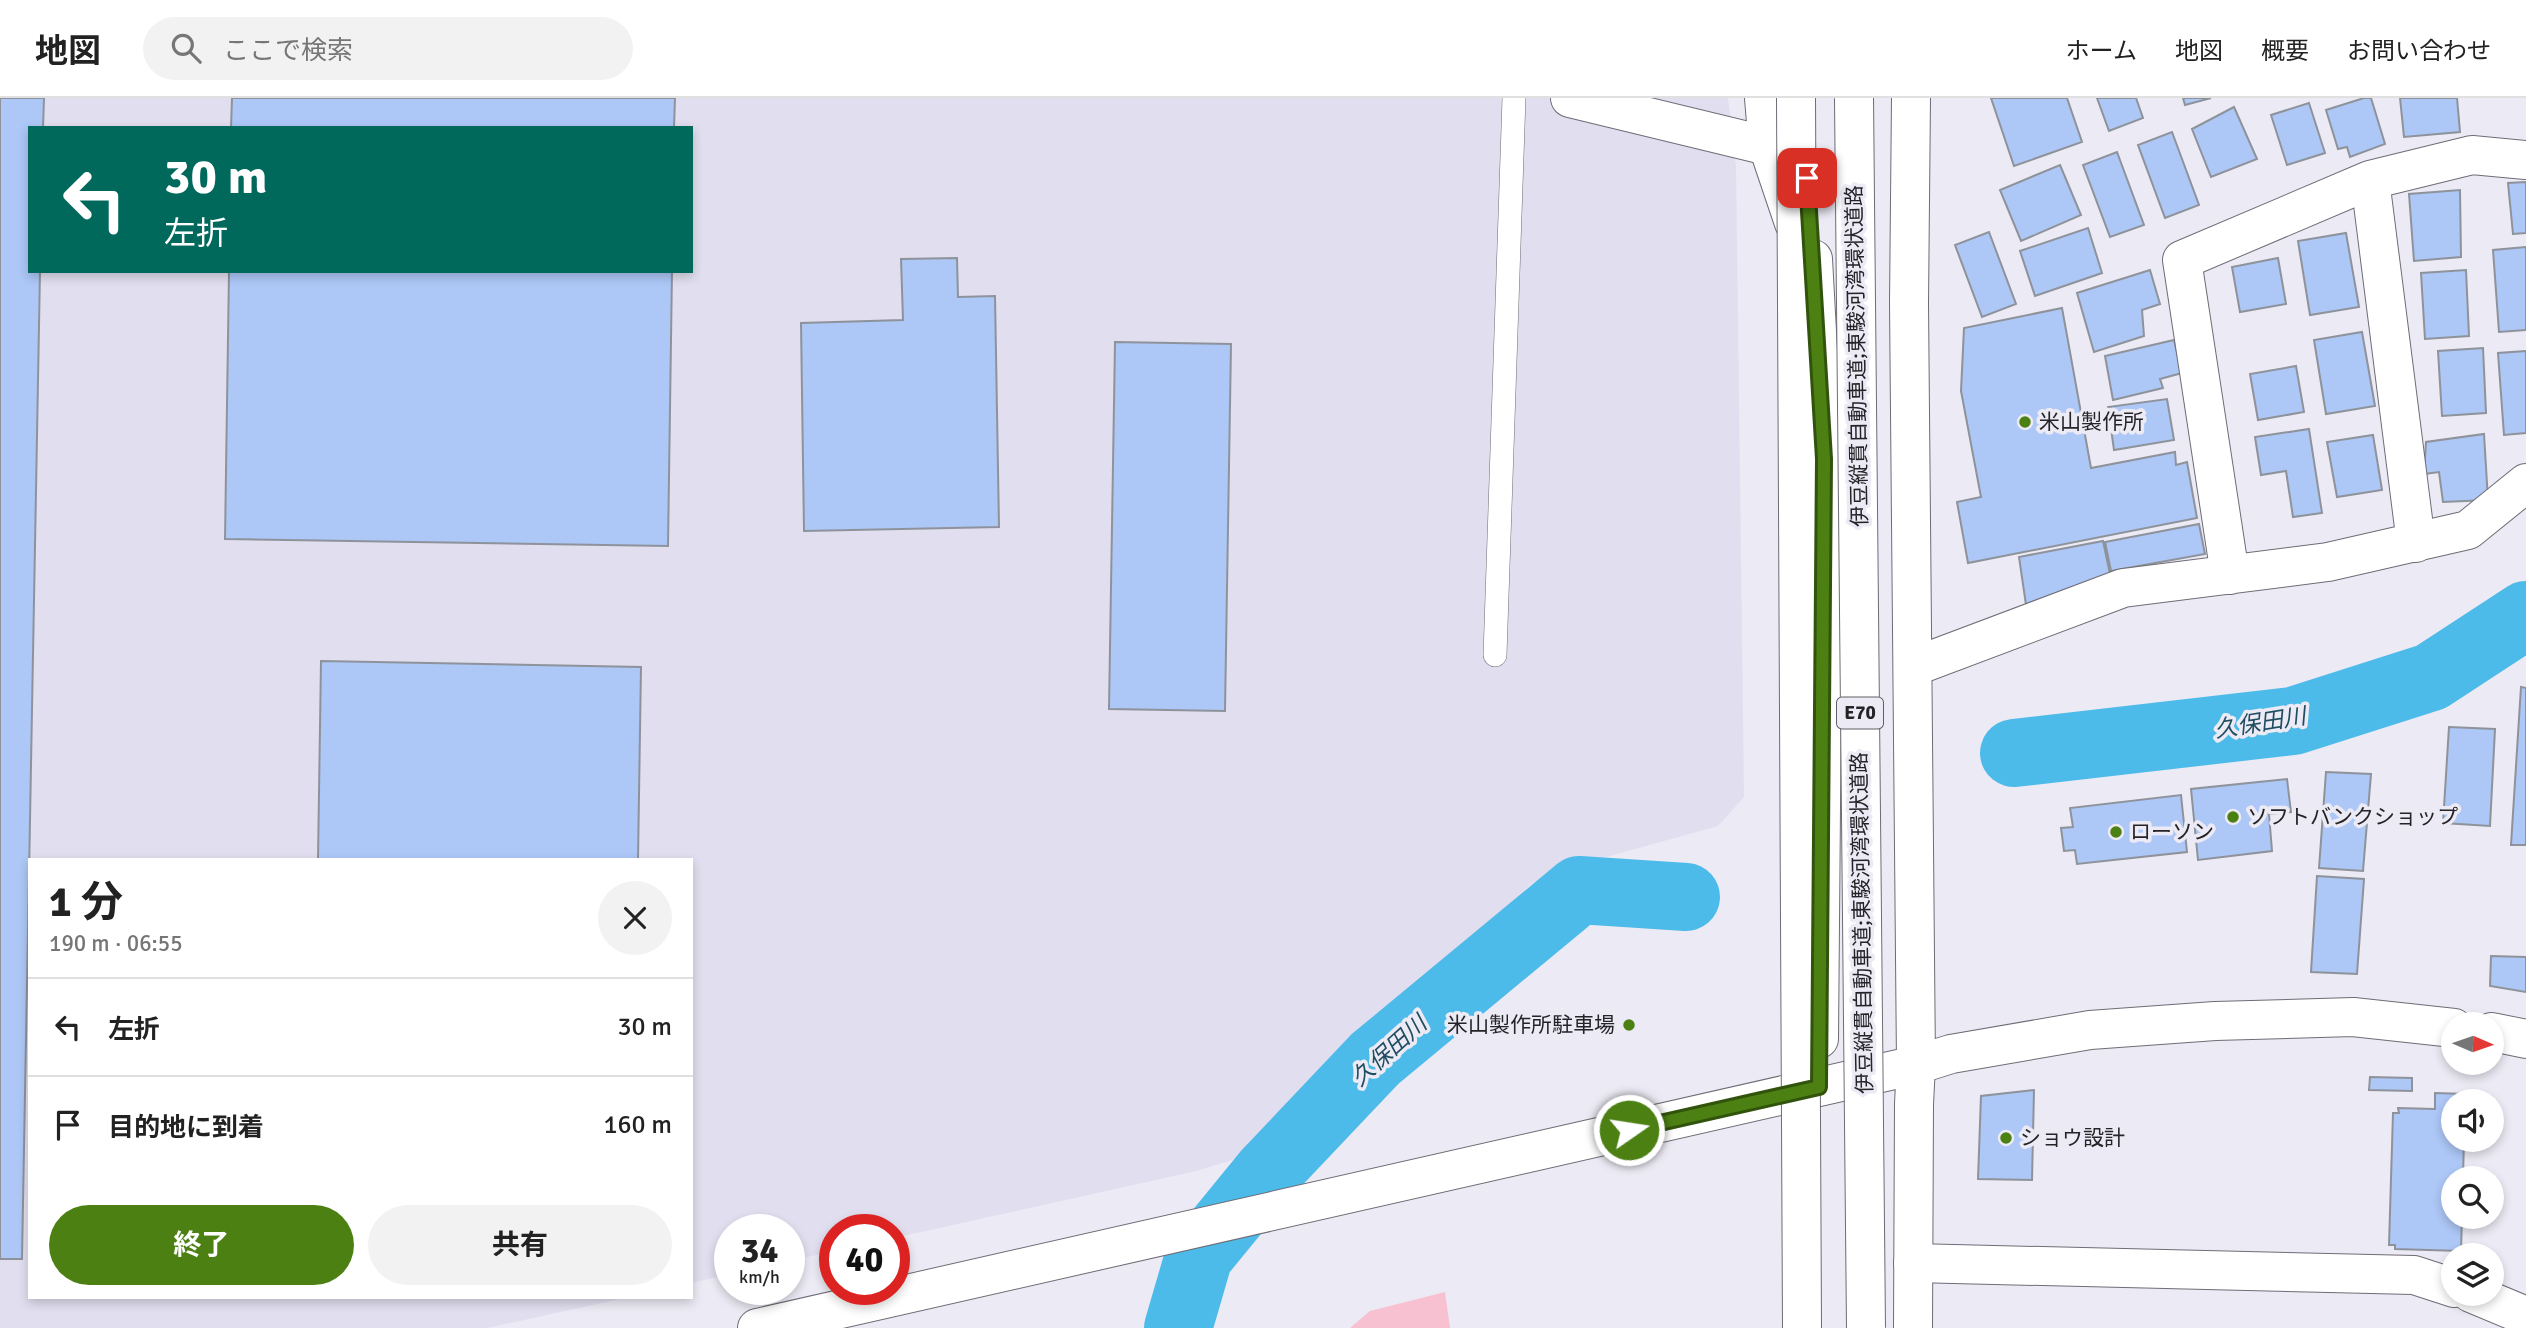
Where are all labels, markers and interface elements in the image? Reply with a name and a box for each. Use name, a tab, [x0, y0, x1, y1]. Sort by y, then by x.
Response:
search box	[143, 17, 633, 80]
icon: search	[167, 29, 205, 67]
text: 地図	[35, 31, 101, 72]
text: ここで検索	[223, 35, 353, 67]
text: ホーム	[2066, 36, 2137, 66]
text: 地図	[2175, 36, 2223, 66]
text: 概要	[2261, 36, 2309, 66]
text: お問い合わせ	[2347, 36, 2491, 66]
text: 30 m	[164, 147, 267, 207]
pin	[1777, 148, 1837, 208]
icon: left	[49, 154, 140, 245]
icon: arrive	[1788, 159, 1826, 197]
street label: 伊豆縦貫自動車道;東駿河湾環状道路	[1841, 185, 1873, 527]
text: 左折	[164, 214, 228, 253]
place label: 米山製作所	[2039, 409, 2144, 435]
marker: 米山製作所	[2017, 414, 2033, 430]
road number: E70	[1837, 698, 1883, 728]
water label: 久保田川	[2212, 701, 2311, 745]
street label: 伊豆縦貫自動車道;東駿河湾環状道路	[1846, 752, 1878, 1094]
place label: ソフトバンクショップ	[2247, 804, 2458, 830]
marker: ソフトバンクショップ	[2225, 809, 2241, 825]
place label: ローソン	[2130, 819, 2214, 845]
marker: ローソン	[2108, 824, 2124, 840]
text: 1 分	[49, 877, 123, 928]
button: close	[598, 881, 672, 955]
text: 190 m · 06:55	[49, 929, 183, 958]
water label: 久保田川	[1345, 1007, 1435, 1093]
icon: left	[49, 1008, 87, 1046]
text: 30 m	[617, 1011, 672, 1043]
place label: 米山製作所駐車場	[1447, 1012, 1615, 1038]
north arrow	[2441, 1012, 2504, 1074]
map controls	[2441, 1012, 2504, 1306]
text: 左折	[108, 1014, 160, 1046]
marker: 米山製作所駐車場	[1621, 1017, 1637, 1033]
button: sound	[2441, 1089, 2504, 1152]
position arrow	[1592, 1093, 1666, 1167]
icon: arrive	[49, 1106, 87, 1144]
text: 160 m	[603, 1109, 672, 1141]
text: 目的地に到着	[108, 1112, 264, 1144]
place label: ショウ設計	[2020, 1125, 2125, 1151]
marker: ショウ設計	[1998, 1130, 2014, 1146]
button: search	[2441, 1166, 2504, 1229]
button: 終了	[49, 1205, 354, 1285]
button: 共有	[368, 1205, 672, 1285]
speed limit sign: 40	[819, 1214, 910, 1305]
text: 34	[741, 1229, 778, 1272]
button: layers	[2441, 1243, 2504, 1306]
text: km/h	[739, 1266, 780, 1288]

